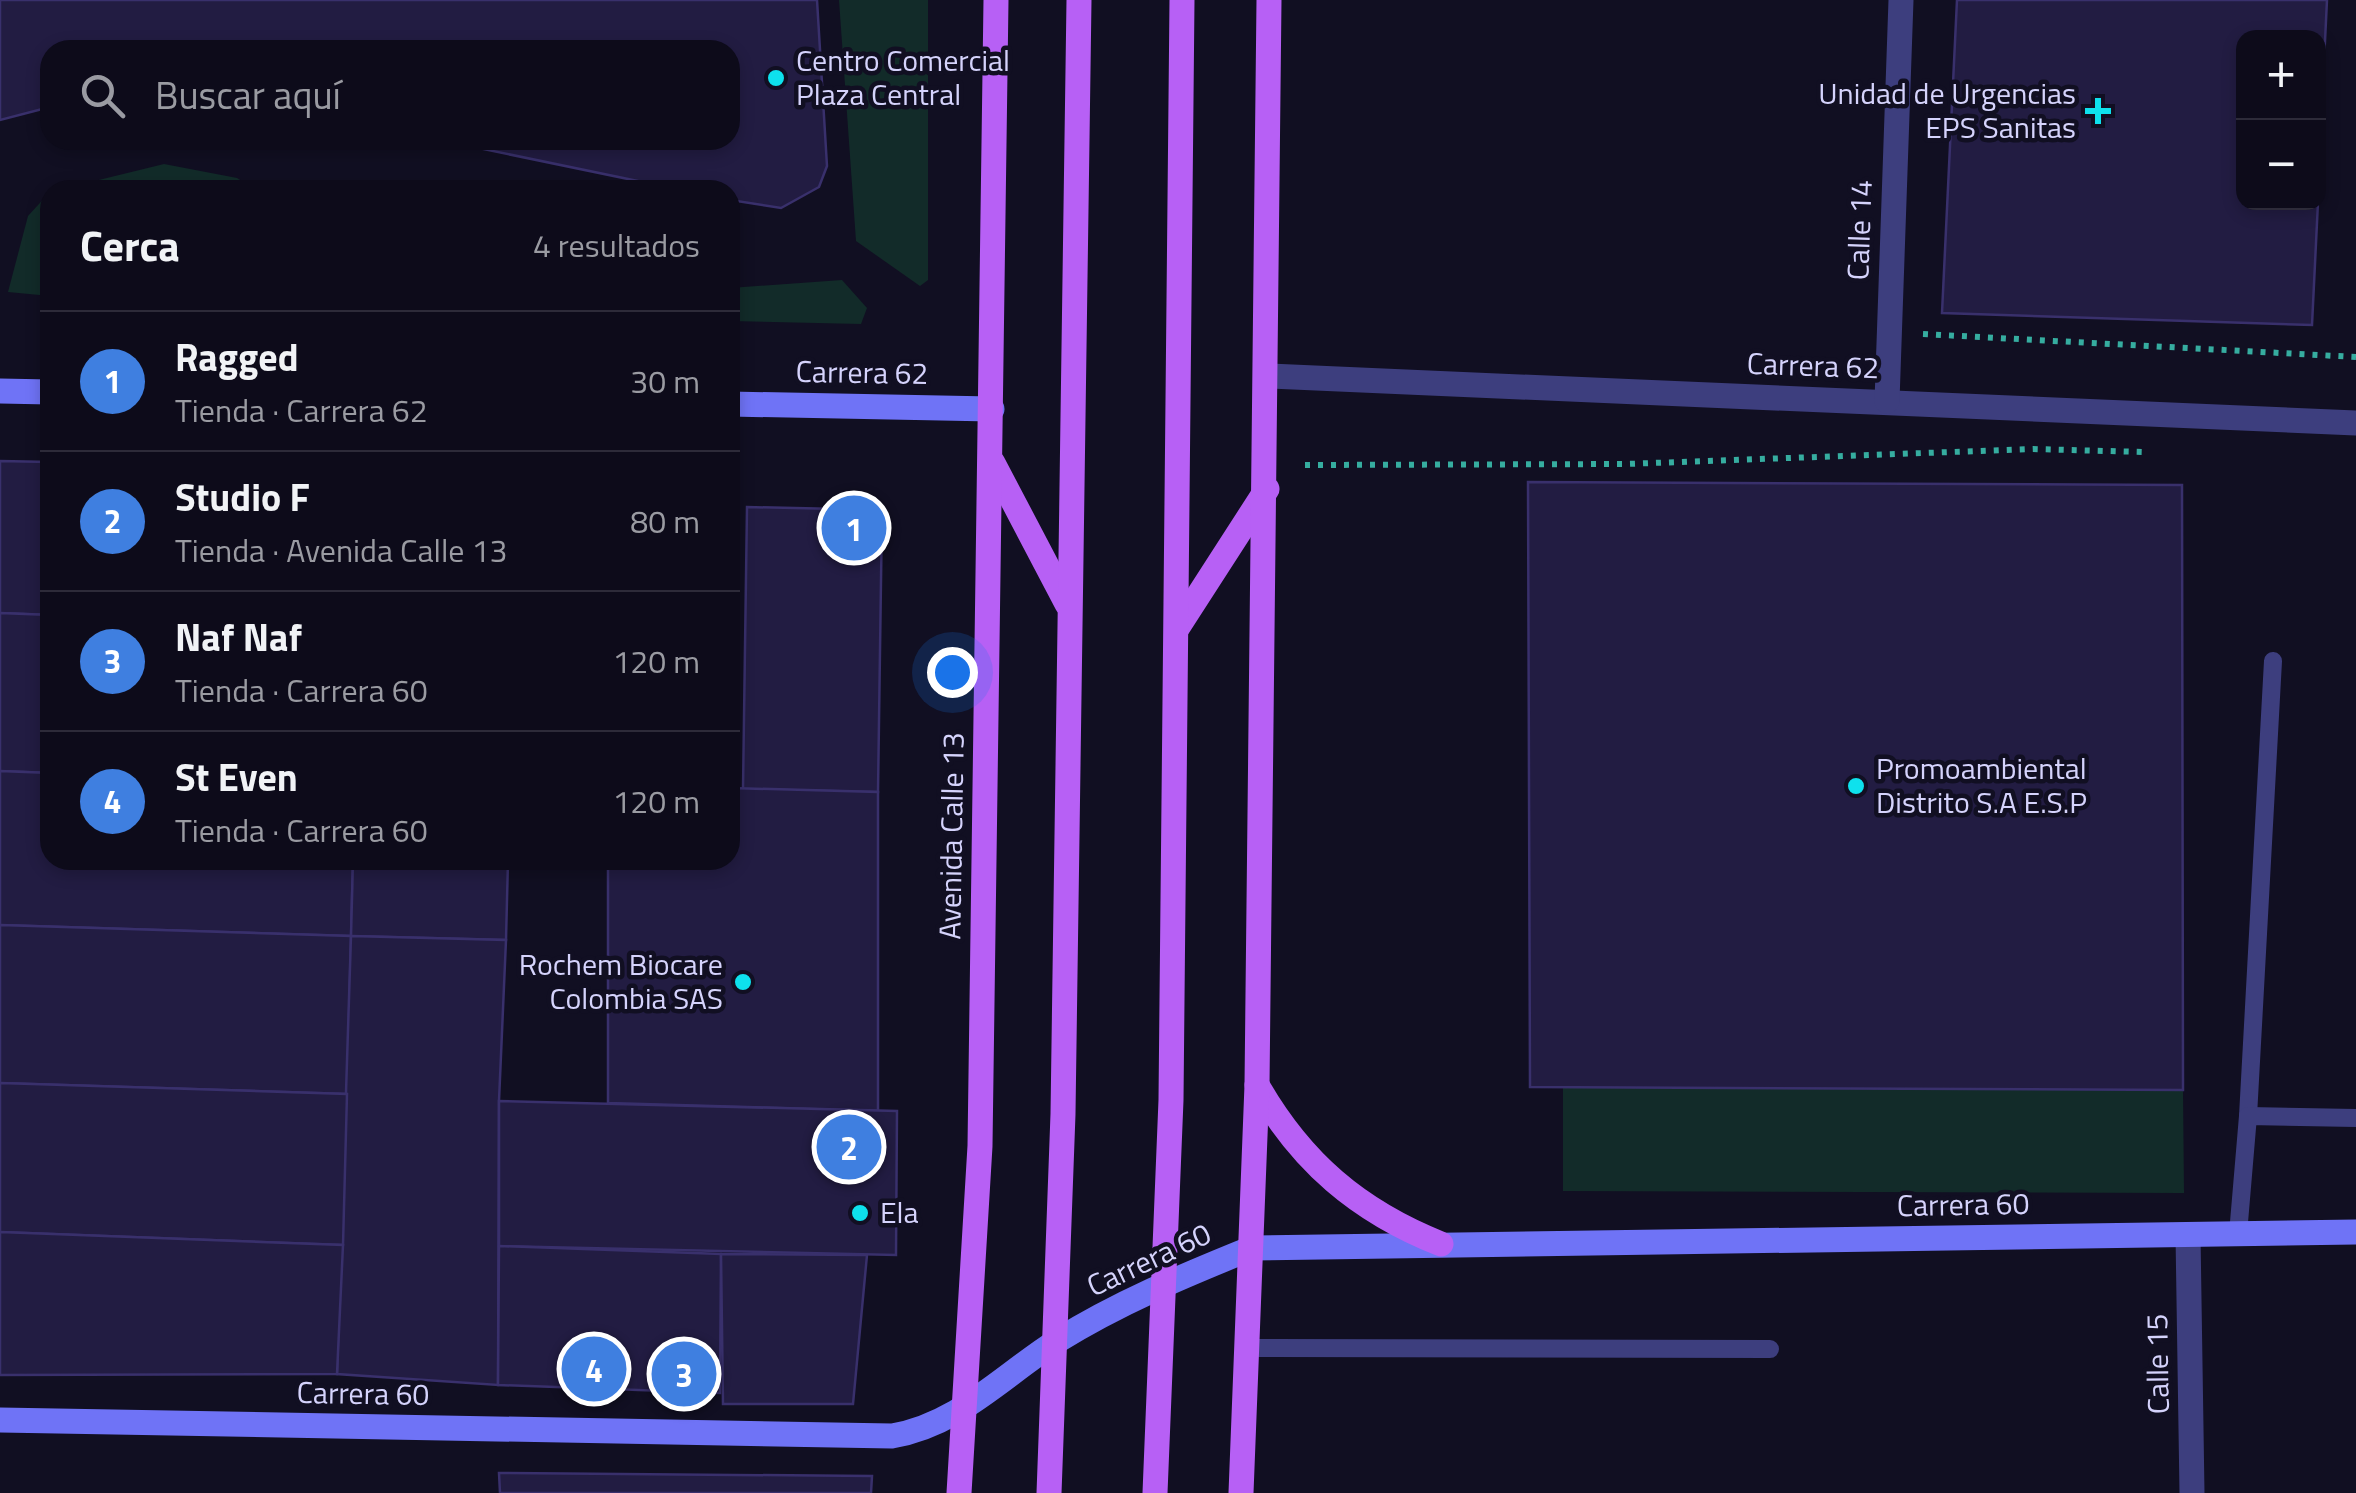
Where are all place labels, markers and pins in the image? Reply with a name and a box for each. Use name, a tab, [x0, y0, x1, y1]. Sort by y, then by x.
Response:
place label: Centro Comercial Plaza Central	[796, 37, 1010, 117]
marker: Centro Comercial Plaza Central	[765, 67, 787, 89]
place label: Unidad de Urgencias EPS Sanitas	[1818, 70, 2076, 150]
marker: Unidad de Urgencias EPS Sanitas	[2085, 98, 2111, 124]
pin: 1	[822, 490, 886, 566]
place label: Promoambiental Distrito S.A E.S.P	[1876, 745, 2087, 825]
marker: Promoambiental Distrito S.A E.S.P	[1845, 775, 1867, 797]
place label: Rochem Biocare Colombia SAS	[519, 941, 723, 1021]
marker: Rochem Biocare Colombia SAS	[732, 971, 754, 993]
pin: 2	[816, 1110, 882, 1184]
place label: Ela	[880, 1189, 919, 1235]
marker: Ela	[849, 1202, 871, 1224]
pin: 4	[562, 1332, 626, 1406]
pin: 3	[652, 1336, 716, 1412]

